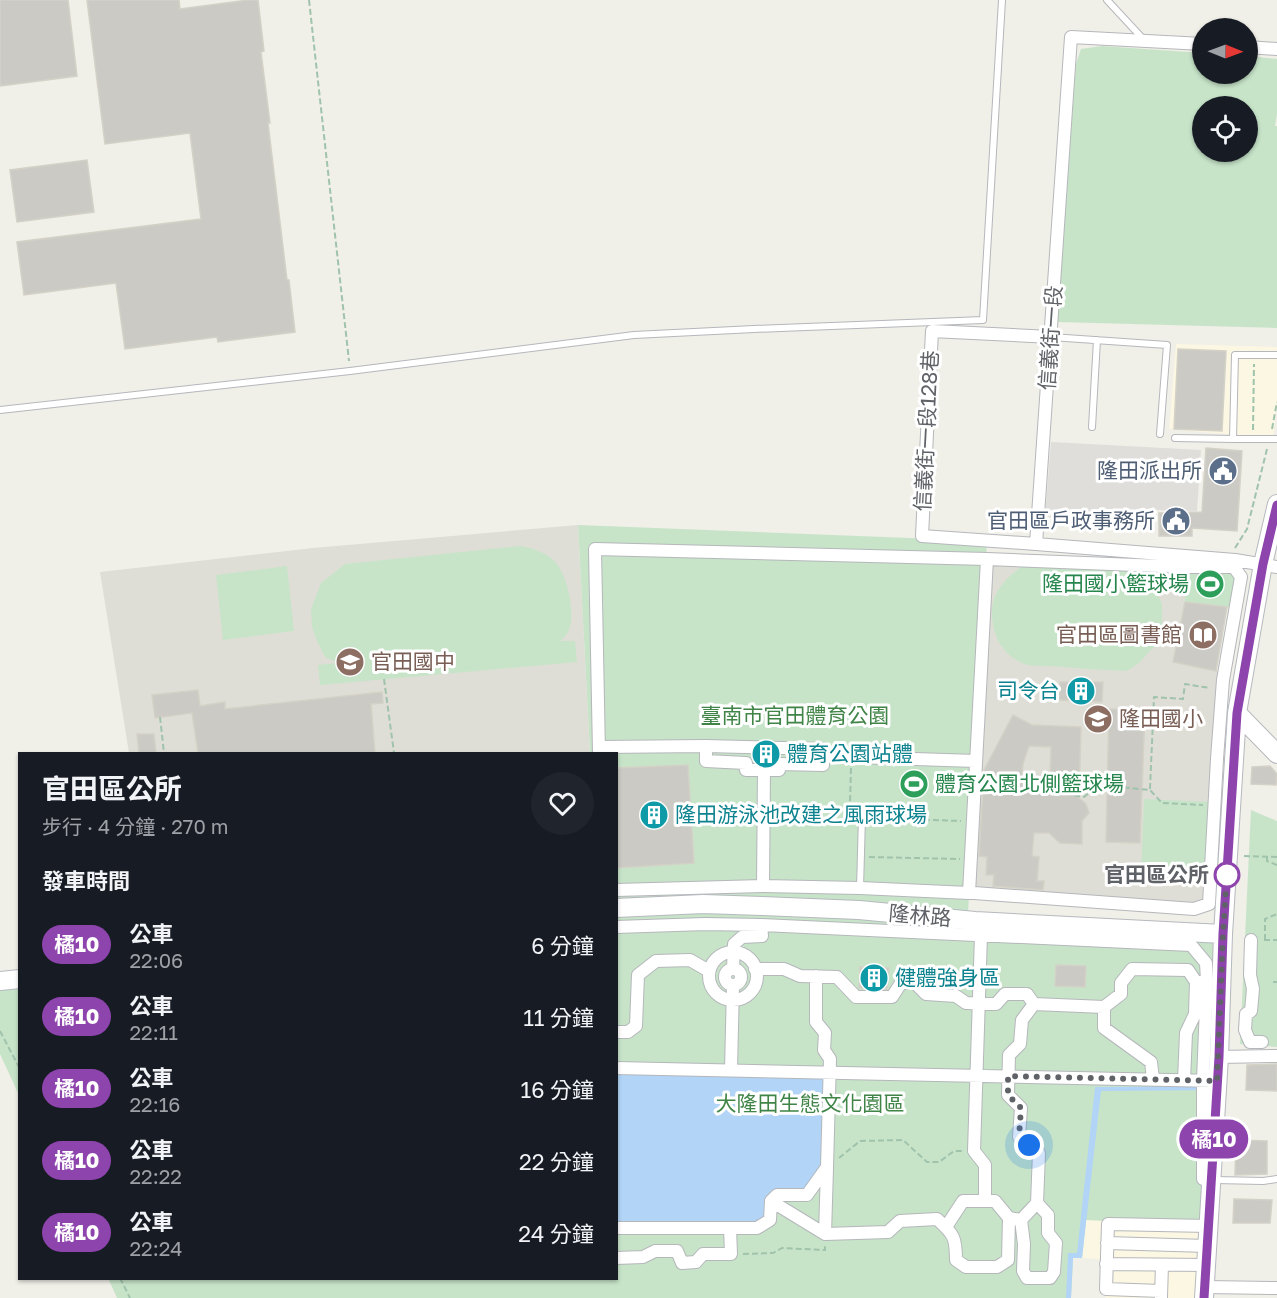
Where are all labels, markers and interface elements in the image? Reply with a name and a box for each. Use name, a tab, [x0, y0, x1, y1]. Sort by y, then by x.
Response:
north arrow	[1192, 18, 1258, 84]
map controls	[1192, 18, 1258, 162]
button: locate	[1192, 96, 1258, 162]
street label: 信義街一段	[1033, 285, 1067, 391]
street label: 信義街一段128巷	[909, 350, 943, 512]
public building icon: 隆田派出所	[1207, 455, 1239, 487]
place label: 隆田派出所	[1097, 457, 1202, 483]
public building icon: 官田區戶政事務所	[1160, 505, 1192, 537]
place label: 官田區戶政事務所	[987, 507, 1155, 533]
sports icon: 隆田國小籃球場	[1194, 568, 1226, 600]
place label: 隆田國小籃球場	[1042, 570, 1189, 596]
library icon: 官田區圖書館	[1187, 619, 1219, 651]
place label: 官田區圖書館	[1056, 621, 1182, 647]
school or university icon: 官田國中	[334, 646, 366, 678]
place label: 官田國中	[371, 648, 455, 674]
building icon: 司令台	[1065, 675, 1097, 707]
place label: 司令台	[997, 677, 1060, 703]
park label: 臺南市官田體育公園	[701, 702, 890, 728]
school or university icon: 隆田國小	[1082, 703, 1114, 735]
place label: 隆田國小	[1119, 705, 1203, 731]
building icon: 體育公園站體	[750, 738, 782, 770]
place label: 體育公園站體	[787, 740, 913, 766]
sports icon: 體育公園北側籃球場	[898, 768, 930, 800]
place label: 體育公園北側籃球場	[935, 770, 1124, 796]
text: 官田區公所	[42, 772, 182, 805]
button: heart	[531, 772, 594, 835]
building icon: 隆田游泳池改建之風雨球場	[638, 799, 670, 831]
place label: 隆田游泳池改建之風雨球場	[675, 801, 927, 827]
text: 步行 · 4 分鐘 · 270 m	[42, 814, 229, 838]
place label: 官田區公所	[1104, 861, 1209, 887]
marker: 官田區公所	[1214, 862, 1240, 888]
text: 發車時間	[42, 867, 130, 894]
street label: 隆林路	[888, 899, 953, 931]
text: 公車	[129, 920, 173, 947]
text: 橘10	[54, 931, 99, 957]
text: 6 分鐘	[531, 932, 594, 959]
text: 22:06	[129, 948, 183, 972]
building icon: 健體強身區	[858, 962, 890, 994]
place label: 健體強身區	[895, 964, 1000, 990]
text: 公車	[129, 992, 173, 1019]
text: 橘10	[54, 1003, 99, 1029]
text: 11 分鐘	[523, 1004, 594, 1031]
text: 22:11	[129, 1020, 178, 1044]
text: 公車	[129, 1064, 173, 1091]
text: 橘10	[54, 1075, 99, 1101]
text: 16 分鐘	[521, 1076, 594, 1103]
park label: 大隆田生態文化園區	[716, 1090, 905, 1116]
text: 22:16	[129, 1092, 180, 1116]
line badge: 橘10	[1180, 1120, 1248, 1158]
text: 橘10	[1191, 1126, 1237, 1152]
your location	[1014, 1130, 1044, 1160]
text: 公車	[129, 1136, 173, 1163]
text: 橘10	[54, 1147, 99, 1173]
text: 22 分鐘	[519, 1148, 594, 1175]
text: 22:22	[129, 1164, 182, 1188]
text: 公車	[129, 1208, 173, 1235]
text: 橘10	[54, 1219, 99, 1245]
text: 24 分鐘	[518, 1220, 594, 1247]
text: 22:24	[129, 1236, 182, 1260]

